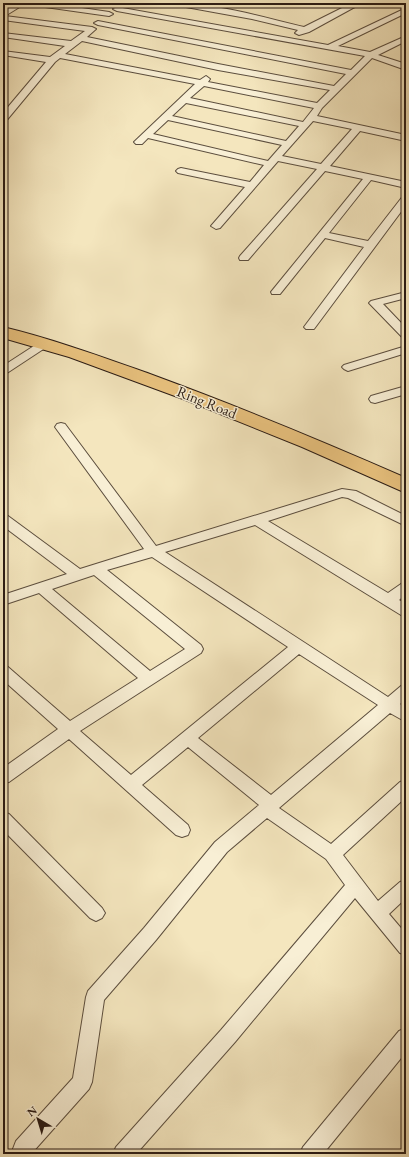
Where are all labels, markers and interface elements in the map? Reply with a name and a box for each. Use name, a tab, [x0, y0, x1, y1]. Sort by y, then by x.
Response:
street label: Ring Road	[174, 381, 240, 423]
north arrow	[18, 1099, 58, 1139]
text: N	[24, 1103, 40, 1119]

